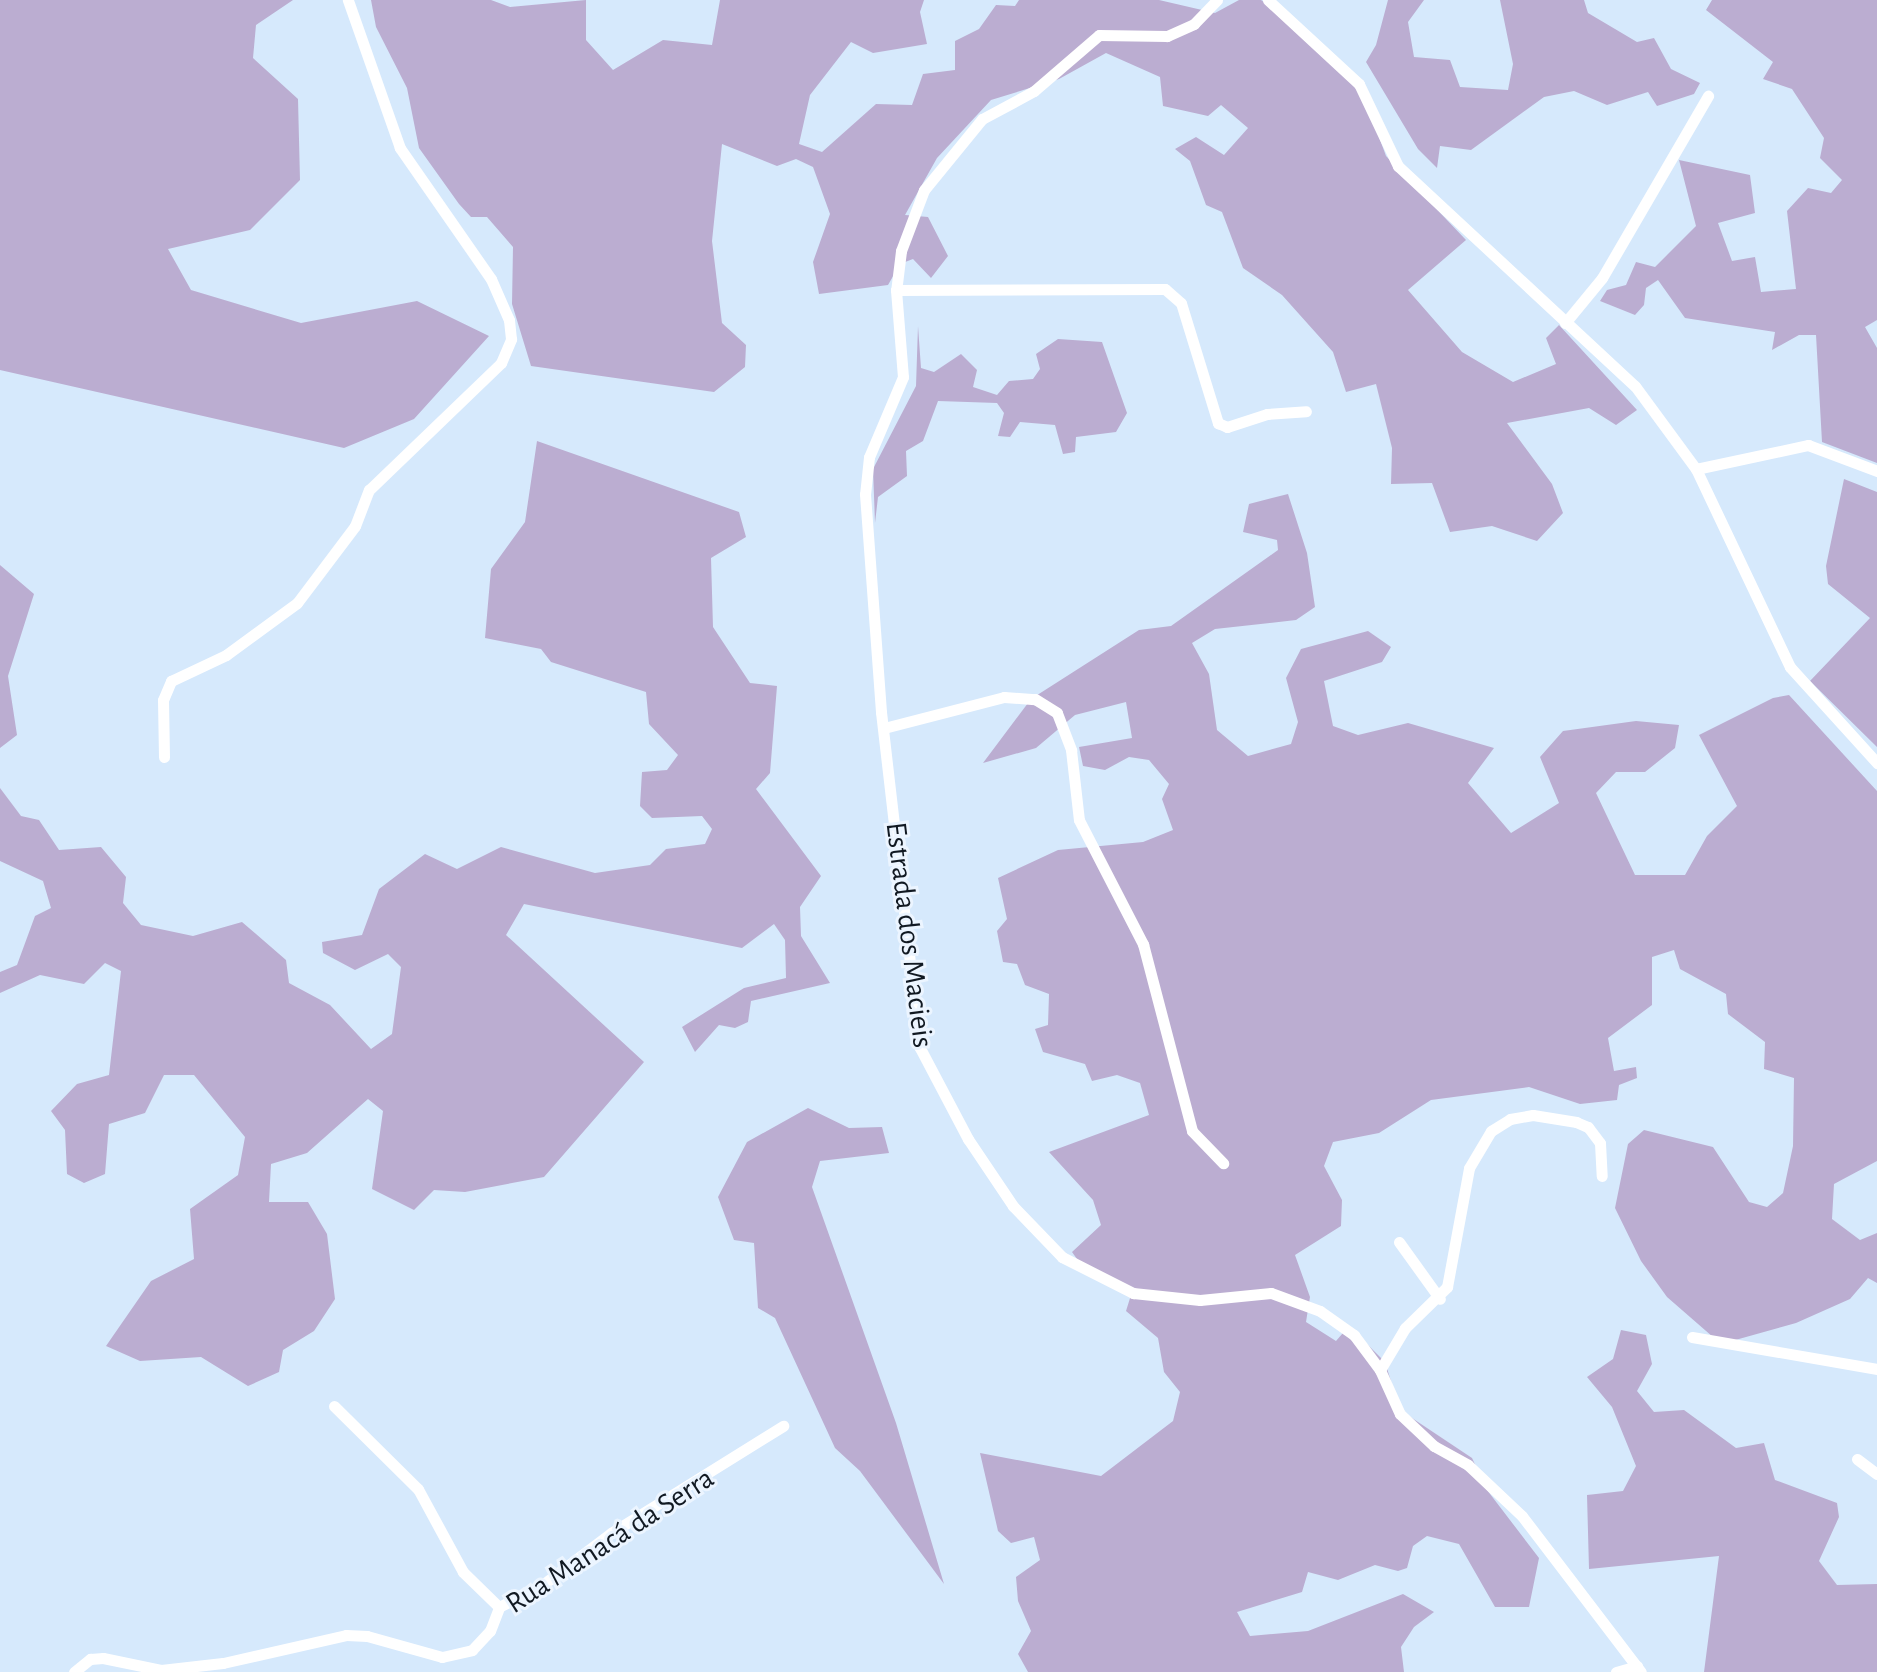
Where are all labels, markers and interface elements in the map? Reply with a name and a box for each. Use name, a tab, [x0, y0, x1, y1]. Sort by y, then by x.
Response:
street label: Estrada dos Macieis	[877, 820, 941, 1050]
street label: Rua Manacá da Serra	[499, 1460, 721, 1622]

